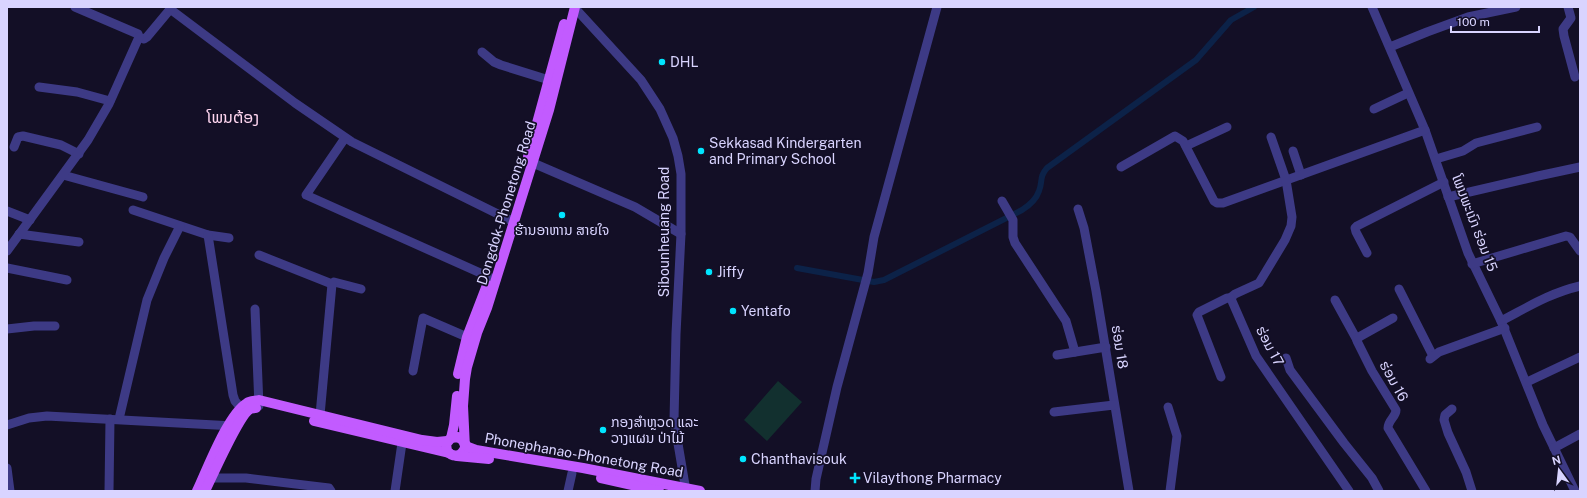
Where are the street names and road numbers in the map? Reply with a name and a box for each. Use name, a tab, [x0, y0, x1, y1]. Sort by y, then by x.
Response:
street label: Dongdok-Phonetong Road	[473, 119, 539, 287]
street label: Sibounheuang Road	[656, 167, 672, 297]
street label: ໂພນພະເນົາ ຮ່ອມ 15	[1449, 171, 1501, 274]
street label: ຮ່ອມ 17	[1253, 323, 1287, 369]
street label: ຮ່ອມ 18	[1109, 324, 1131, 370]
street label: ຮ່ອມ 16	[1376, 358, 1412, 404]
street label: Phonephanao-Phonetong Road	[483, 430, 685, 480]

